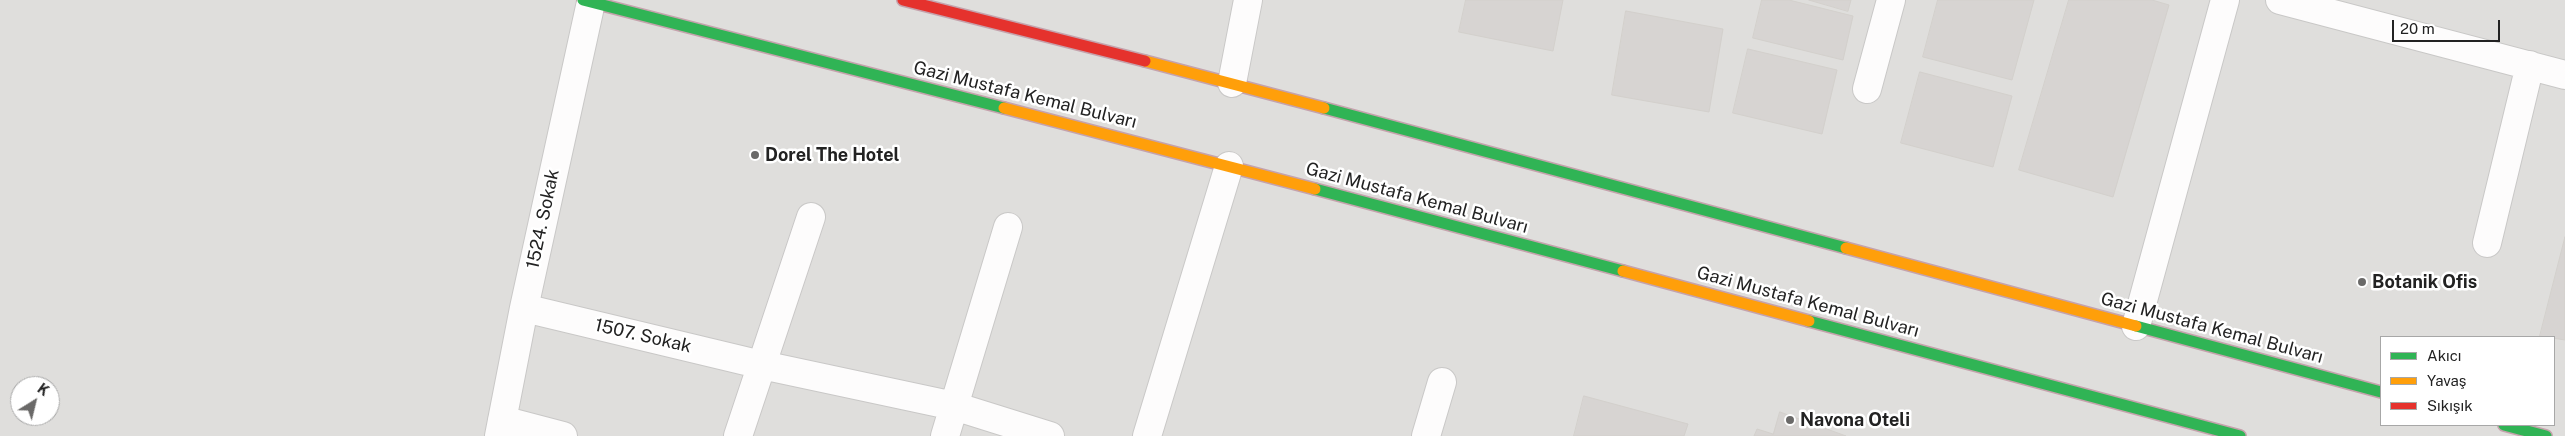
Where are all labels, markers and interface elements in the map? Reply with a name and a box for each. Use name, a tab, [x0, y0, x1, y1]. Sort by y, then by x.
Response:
scale bar	[2395, 10, 2502, 42]
text: 20 m	[2400, 20, 2435, 37]
street label: Gazi Mustafa Kemal Bulvarı	[911, 57, 1139, 133]
place label: Dorel The Hotel	[765, 144, 899, 166]
marker: Dorel The Hotel	[749, 149, 761, 161]
street label: Gazi Mustafa Kemal Bulvarı	[1303, 158, 1531, 238]
street label: 1524. Sokak	[522, 167, 564, 271]
street label: Gazi Mustafa Kemal Bulvarı	[1694, 262, 1922, 342]
place label: Botanik Ofis	[2372, 271, 2477, 293]
marker: Botanik Ofis	[2356, 276, 2368, 288]
street label: Gazi Mustafa Kemal Bulvarı	[2098, 288, 2326, 368]
street label: 1507. Sokak	[592, 314, 694, 358]
legend	[2380, 336, 2555, 426]
text: Akıcı	[2427, 347, 2461, 364]
text: Yavaş	[2427, 372, 2466, 389]
north arrow	[10, 376, 60, 426]
text: K	[34, 380, 52, 399]
text: Sıkışık	[2427, 397, 2473, 414]
place label: Navona Oteli	[1800, 409, 1910, 431]
marker: Navona Oteli	[1784, 414, 1796, 426]

